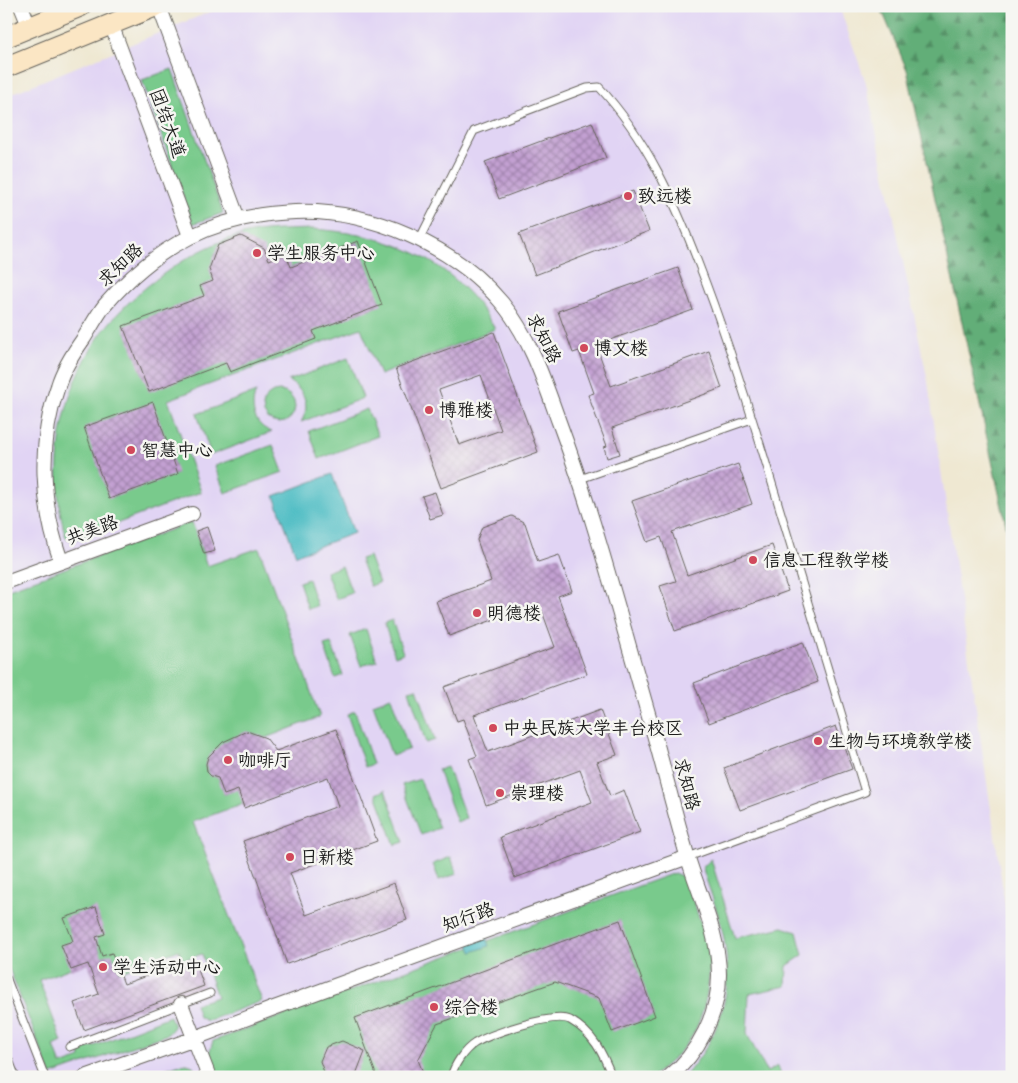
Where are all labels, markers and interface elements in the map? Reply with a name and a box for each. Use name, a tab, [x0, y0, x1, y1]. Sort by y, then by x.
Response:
street label: 团结大道	[143, 86, 189, 161]
place label: 致远楼	[638, 187, 692, 209]
marker: 致远楼	[622, 190, 634, 202]
street label: 求知路	[94, 239, 148, 293]
place label: 学生服务中心	[267, 244, 375, 266]
marker: 学生服务中心	[251, 247, 263, 259]
street label: 求知路	[520, 309, 565, 368]
place label: 博文楼	[594, 339, 648, 361]
marker: 博文楼	[578, 342, 590, 354]
place label: 博雅楼	[439, 400, 493, 423]
marker: 博雅楼	[423, 404, 435, 416]
place label: 智慧中心	[141, 441, 213, 463]
marker: 智慧中心	[125, 444, 137, 456]
street label: 共美路	[64, 512, 122, 551]
place label: 信息工程教学楼	[763, 551, 889, 573]
marker: 信息工程教学楼	[747, 554, 759, 566]
place label: 明德楼	[487, 604, 541, 626]
marker: 明德楼	[471, 607, 483, 619]
place label: 中央民族大学丰台校区	[503, 719, 683, 741]
marker: 中央民族大学丰台校区	[487, 722, 499, 734]
place label: 生物与环境教学楼	[828, 732, 972, 754]
marker: 生物与环境教学楼	[812, 735, 824, 747]
place label: 咖啡厅	[238, 751, 292, 773]
marker: 咖啡厅	[222, 754, 234, 766]
street label: 求知路	[667, 755, 704, 813]
place label: 崇理楼	[510, 784, 564, 806]
marker: 崇理楼	[494, 787, 506, 799]
place label: 日新楼	[300, 848, 354, 870]
marker: 日新楼	[284, 851, 296, 863]
street label: 知行路	[440, 899, 498, 938]
place label: 学生活动中心	[113, 958, 221, 980]
marker: 学生活动中心	[97, 961, 109, 973]
place label: 综合楼	[444, 998, 498, 1020]
marker: 综合楼	[428, 1001, 440, 1013]

